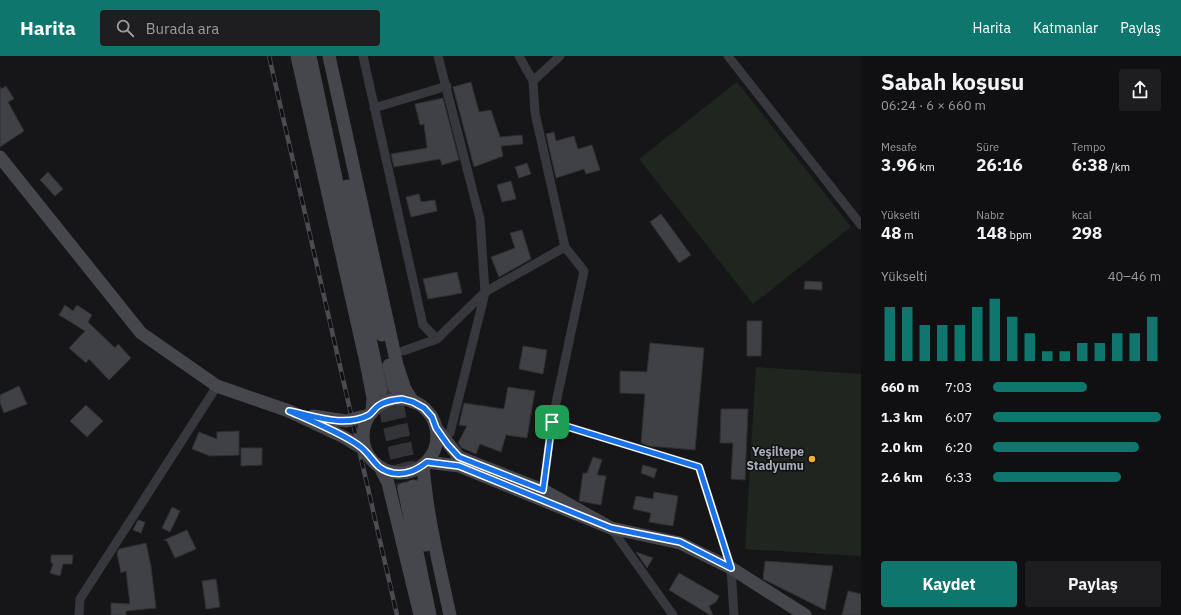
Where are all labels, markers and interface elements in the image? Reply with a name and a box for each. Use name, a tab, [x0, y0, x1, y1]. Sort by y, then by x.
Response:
search box	[100, 10, 380, 46]
text: Harita	[20, 16, 76, 40]
icon: search	[114, 17, 136, 39]
text: Burada ara	[146, 19, 219, 38]
text: Harita	[973, 19, 1011, 37]
text: Katmanlar	[1033, 19, 1098, 37]
text: Paylaş	[1120, 19, 1161, 37]
text: Sabah koşusu	[881, 67, 1024, 96]
button: share	[1119, 69, 1161, 111]
text: 06:24 · 6 × 660 m	[881, 97, 986, 114]
text: Mesafe	[881, 140, 917, 154]
text: Süre	[976, 140, 999, 154]
text: Tempo	[1072, 140, 1105, 154]
text: 3.96	[881, 154, 917, 176]
text: 26:16	[976, 154, 1023, 176]
text: 6:38	[1072, 154, 1108, 176]
text: km	[917, 160, 935, 174]
text: /km	[1108, 160, 1130, 174]
text: Yükselti	[881, 208, 920, 222]
text: Nabız	[976, 208, 1004, 222]
text: kcal	[1072, 208, 1092, 222]
text: 48	[881, 222, 901, 244]
text: 148	[976, 222, 1007, 244]
text: 298	[1072, 222, 1102, 244]
text: m	[901, 228, 914, 242]
text: bpm	[1007, 228, 1032, 242]
text: Yükselti	[881, 268, 927, 285]
text: 40–46 m	[1108, 268, 1161, 285]
text: 660 m	[881, 379, 919, 396]
text: 7:03	[945, 379, 972, 396]
pin	[535, 405, 569, 439]
text: 1.3 km	[881, 409, 923, 426]
text: 6:07	[945, 409, 972, 426]
icon: arrive	[541, 411, 563, 433]
text: 2.0 km	[881, 439, 923, 456]
text: 6:20	[945, 439, 972, 456]
place label: Yeşiltepe Stadyumu	[746, 444, 804, 473]
marker: Yeşiltepe Stadyumu	[807, 454, 817, 464]
text: 2.6 km	[881, 469, 923, 486]
text: 6:33	[945, 469, 972, 486]
button: Kaydet	[881, 561, 1017, 607]
button: Paylaş	[1025, 561, 1161, 607]

